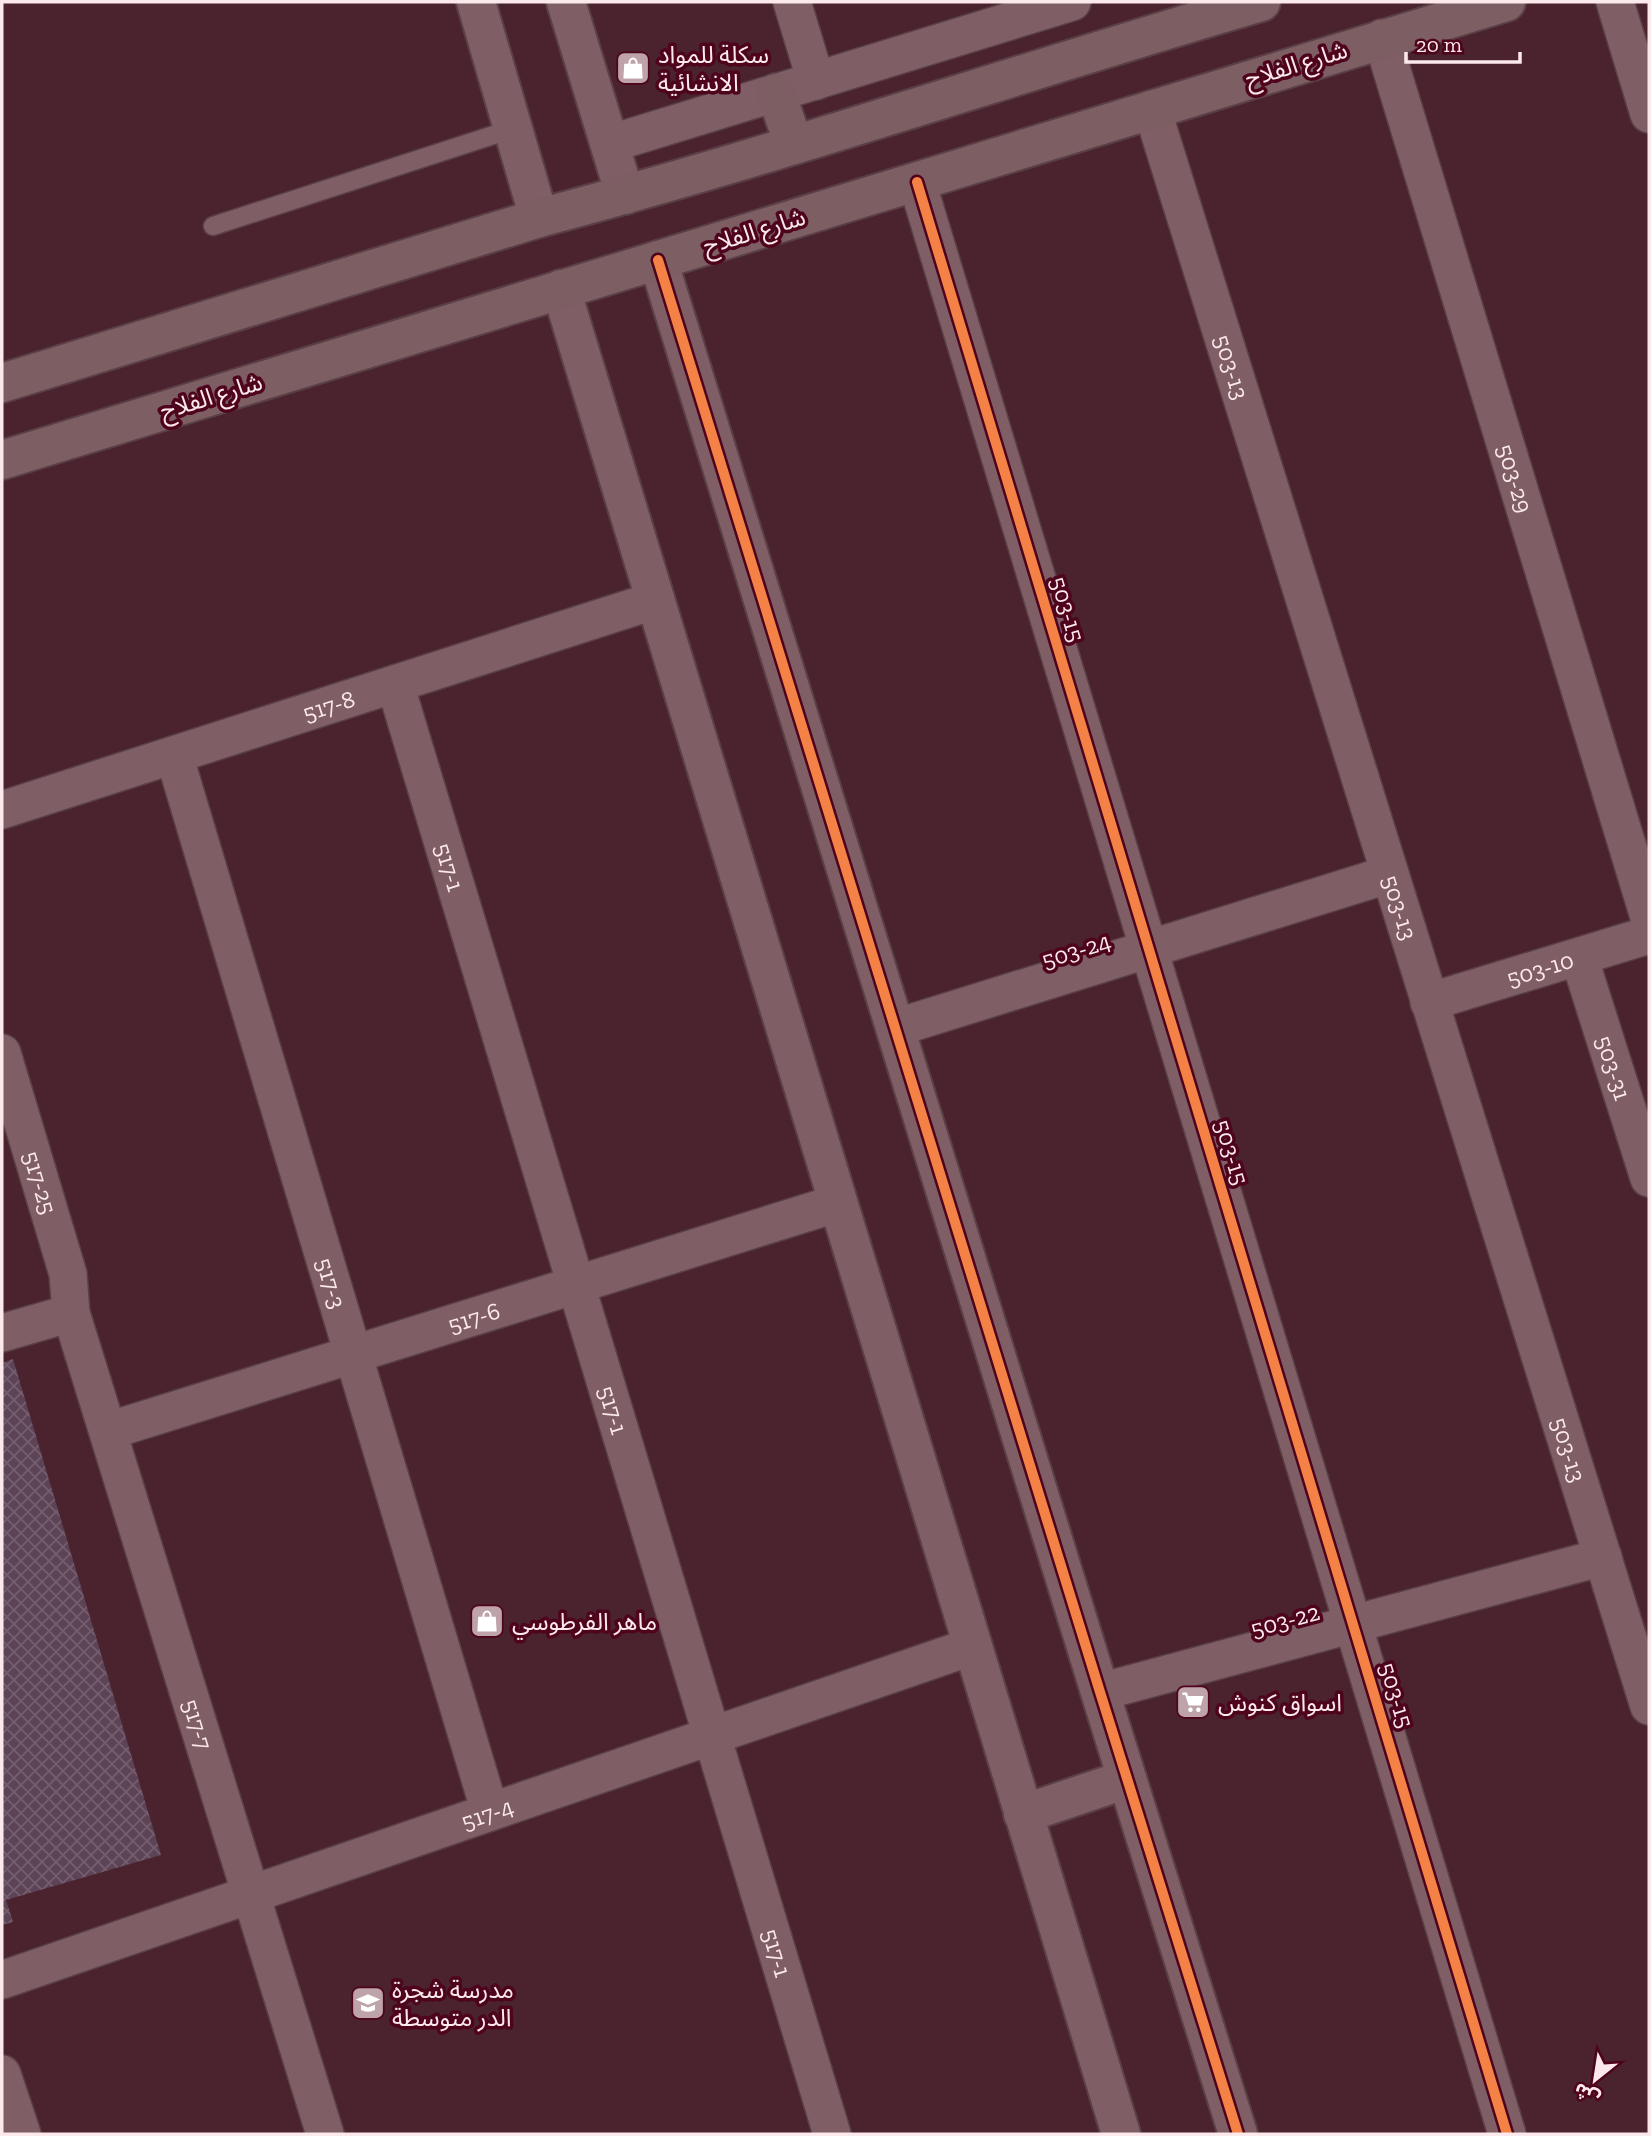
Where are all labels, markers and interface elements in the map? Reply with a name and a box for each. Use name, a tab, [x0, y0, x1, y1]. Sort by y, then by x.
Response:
scale bar	[1406, 21, 1520, 65]
text: 20 m	[1416, 32, 1462, 57]
street label: شارع الفلاح	[1241, 35, 1352, 96]
place label: سكلة للمواد الانشائية	[658, 40, 769, 97]
shop icon: سكلة للمواد الانشائية	[614, 49, 652, 87]
street label: شارع الفلاح	[699, 202, 810, 263]
street label: 503-13	[1209, 331, 1256, 403]
street label: شارع الفلاح	[156, 367, 267, 428]
street label: 503-29	[1492, 440, 1540, 516]
street label: 503-15	[1044, 573, 1092, 645]
street label: 517-8	[299, 683, 358, 727]
street label: 517-1	[429, 839, 471, 895]
street label: 503-13	[1377, 871, 1424, 943]
street label: 503-24	[1038, 926, 1114, 974]
street label: 503-10	[1503, 944, 1577, 992]
street label: 503-31	[1590, 1032, 1638, 1104]
street label: 503-15	[1208, 1116, 1256, 1188]
street label: 517-25	[17, 1147, 64, 1217]
street label: 517-3	[311, 1254, 353, 1312]
street label: 517-6	[444, 1295, 503, 1339]
street label: 517-1	[593, 1382, 635, 1437]
street label: 503-13	[1545, 1414, 1593, 1486]
street label: 503-22	[1247, 1597, 1323, 1643]
shop icon: ماهر الفرطوسي	[468, 1602, 506, 1640]
place label: ماهر الفرطوسي	[512, 1607, 657, 1640]
street label: 503-15	[1373, 1659, 1421, 1731]
supermarket icon: اسواق كنوش	[1174, 1683, 1212, 1721]
place label: اسواق كنوش	[1218, 1688, 1342, 1717]
street label: 517-7	[177, 1695, 220, 1753]
street label: 517-4	[457, 1791, 517, 1836]
street label: 517-1	[756, 1925, 798, 1980]
place label: مدرسة شجرة الدر متوسطة	[392, 1975, 514, 2032]
school or university icon: مدرسة شجرة الدر متوسطة	[349, 1984, 387, 2022]
north arrow	[1560, 2045, 1630, 2115]
text: ش	[1570, 2078, 1604, 2111]

